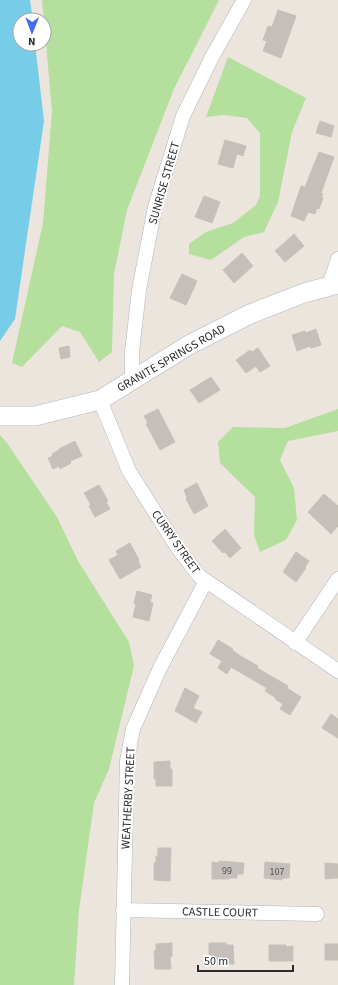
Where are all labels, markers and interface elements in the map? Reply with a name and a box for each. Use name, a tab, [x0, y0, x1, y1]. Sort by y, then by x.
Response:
north arrow	[12, 12, 52, 52]
text: N	[28, 34, 36, 49]
street label: SUNRISE STREET	[145, 139, 185, 227]
street label: GRANITE SPRINGS ROAD	[114, 320, 229, 396]
street label: CURRY STREET	[147, 507, 204, 578]
street label: WEATHERBY STREET	[117, 746, 140, 850]
house number: 99	[222, 864, 232, 878]
house number: 107	[270, 865, 284, 879]
street label: CASTLE COURT	[182, 903, 259, 922]
scale bar	[198, 947, 293, 973]
text: 50 m	[204, 953, 228, 970]

